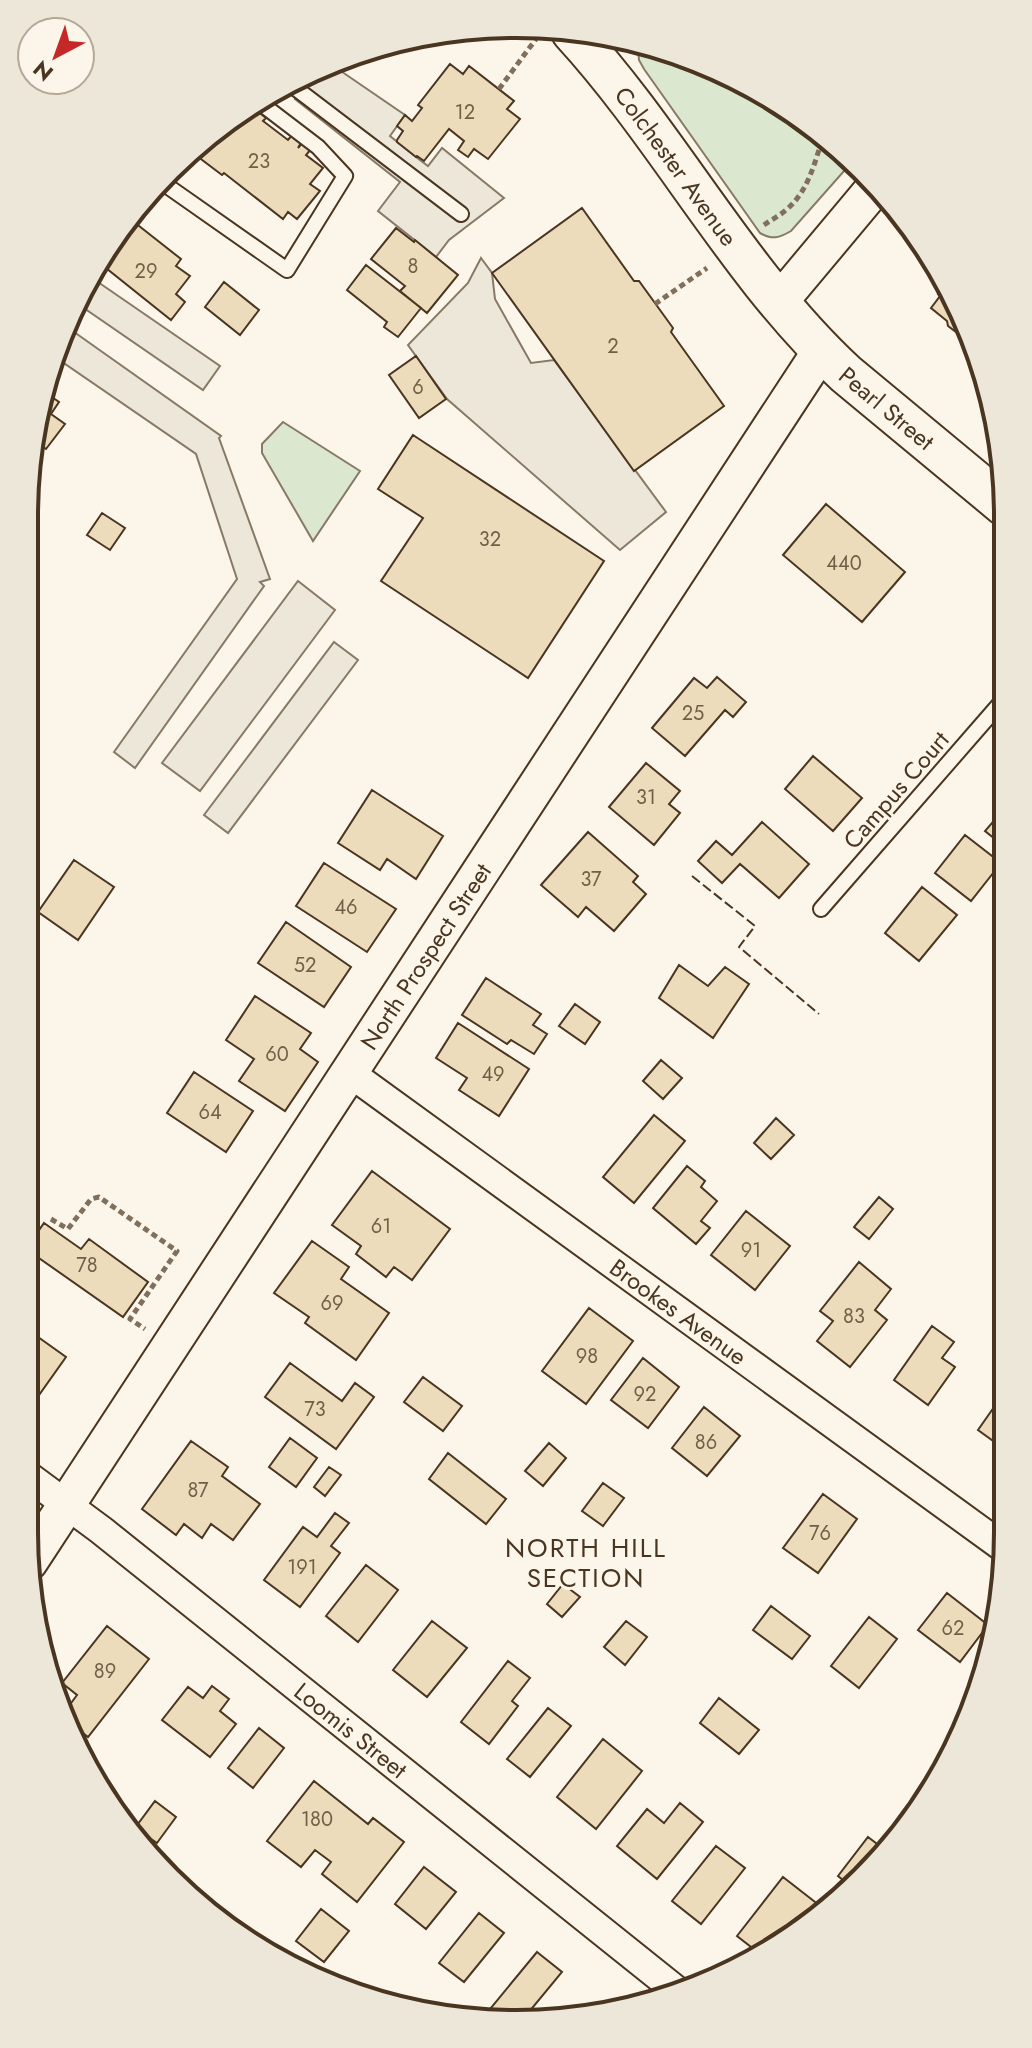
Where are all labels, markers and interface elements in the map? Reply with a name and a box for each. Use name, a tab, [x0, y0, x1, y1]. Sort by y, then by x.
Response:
north arrow	[16, 16, 96, 96]
text: N	[26, 53, 60, 89]
street label: Colchester Avenue	[607, 79, 746, 253]
house number: 12	[455, 98, 475, 127]
house number: 23	[248, 147, 270, 176]
house number: 8	[408, 252, 418, 281]
house number: 29	[135, 257, 157, 286]
house number: 2	[607, 332, 619, 361]
street label: Pearl Street	[832, 358, 942, 458]
house number: 6	[412, 373, 424, 402]
house number: 32	[479, 525, 501, 554]
house number: 440	[826, 549, 862, 578]
house number: 25	[682, 699, 704, 728]
street label: Campus Court	[835, 723, 957, 857]
house number: 31	[636, 783, 656, 812]
street label: North Prospect Street	[351, 856, 499, 1056]
house number: 37	[580, 865, 602, 894]
house number: 46	[334, 893, 358, 922]
house number: 52	[294, 951, 316, 980]
house number: 60	[265, 1040, 289, 1069]
house number: 49	[481, 1060, 505, 1089]
house number: 64	[198, 1098, 222, 1127]
house number: 61	[371, 1212, 391, 1241]
house number: 91	[741, 1236, 761, 1265]
street label: Brookes Avenue	[603, 1250, 754, 1373]
house number: 78	[76, 1251, 98, 1280]
house number: 69	[320, 1289, 344, 1318]
house number: 83	[843, 1302, 865, 1331]
house number: 98	[576, 1342, 598, 1371]
house number: 92	[634, 1380, 656, 1409]
house number: 73	[304, 1395, 326, 1424]
house number: 86	[695, 1428, 717, 1457]
house number: 87	[187, 1476, 209, 1505]
house number: 76	[809, 1519, 831, 1548]
district label: NORTH HILL SECTION	[505, 1529, 667, 1597]
house number: 191	[287, 1553, 317, 1582]
house number: 62	[942, 1614, 964, 1643]
house number: 89	[94, 1657, 116, 1686]
street label: Loomis Street	[287, 1674, 415, 1786]
house number: 180	[301, 1805, 333, 1834]

